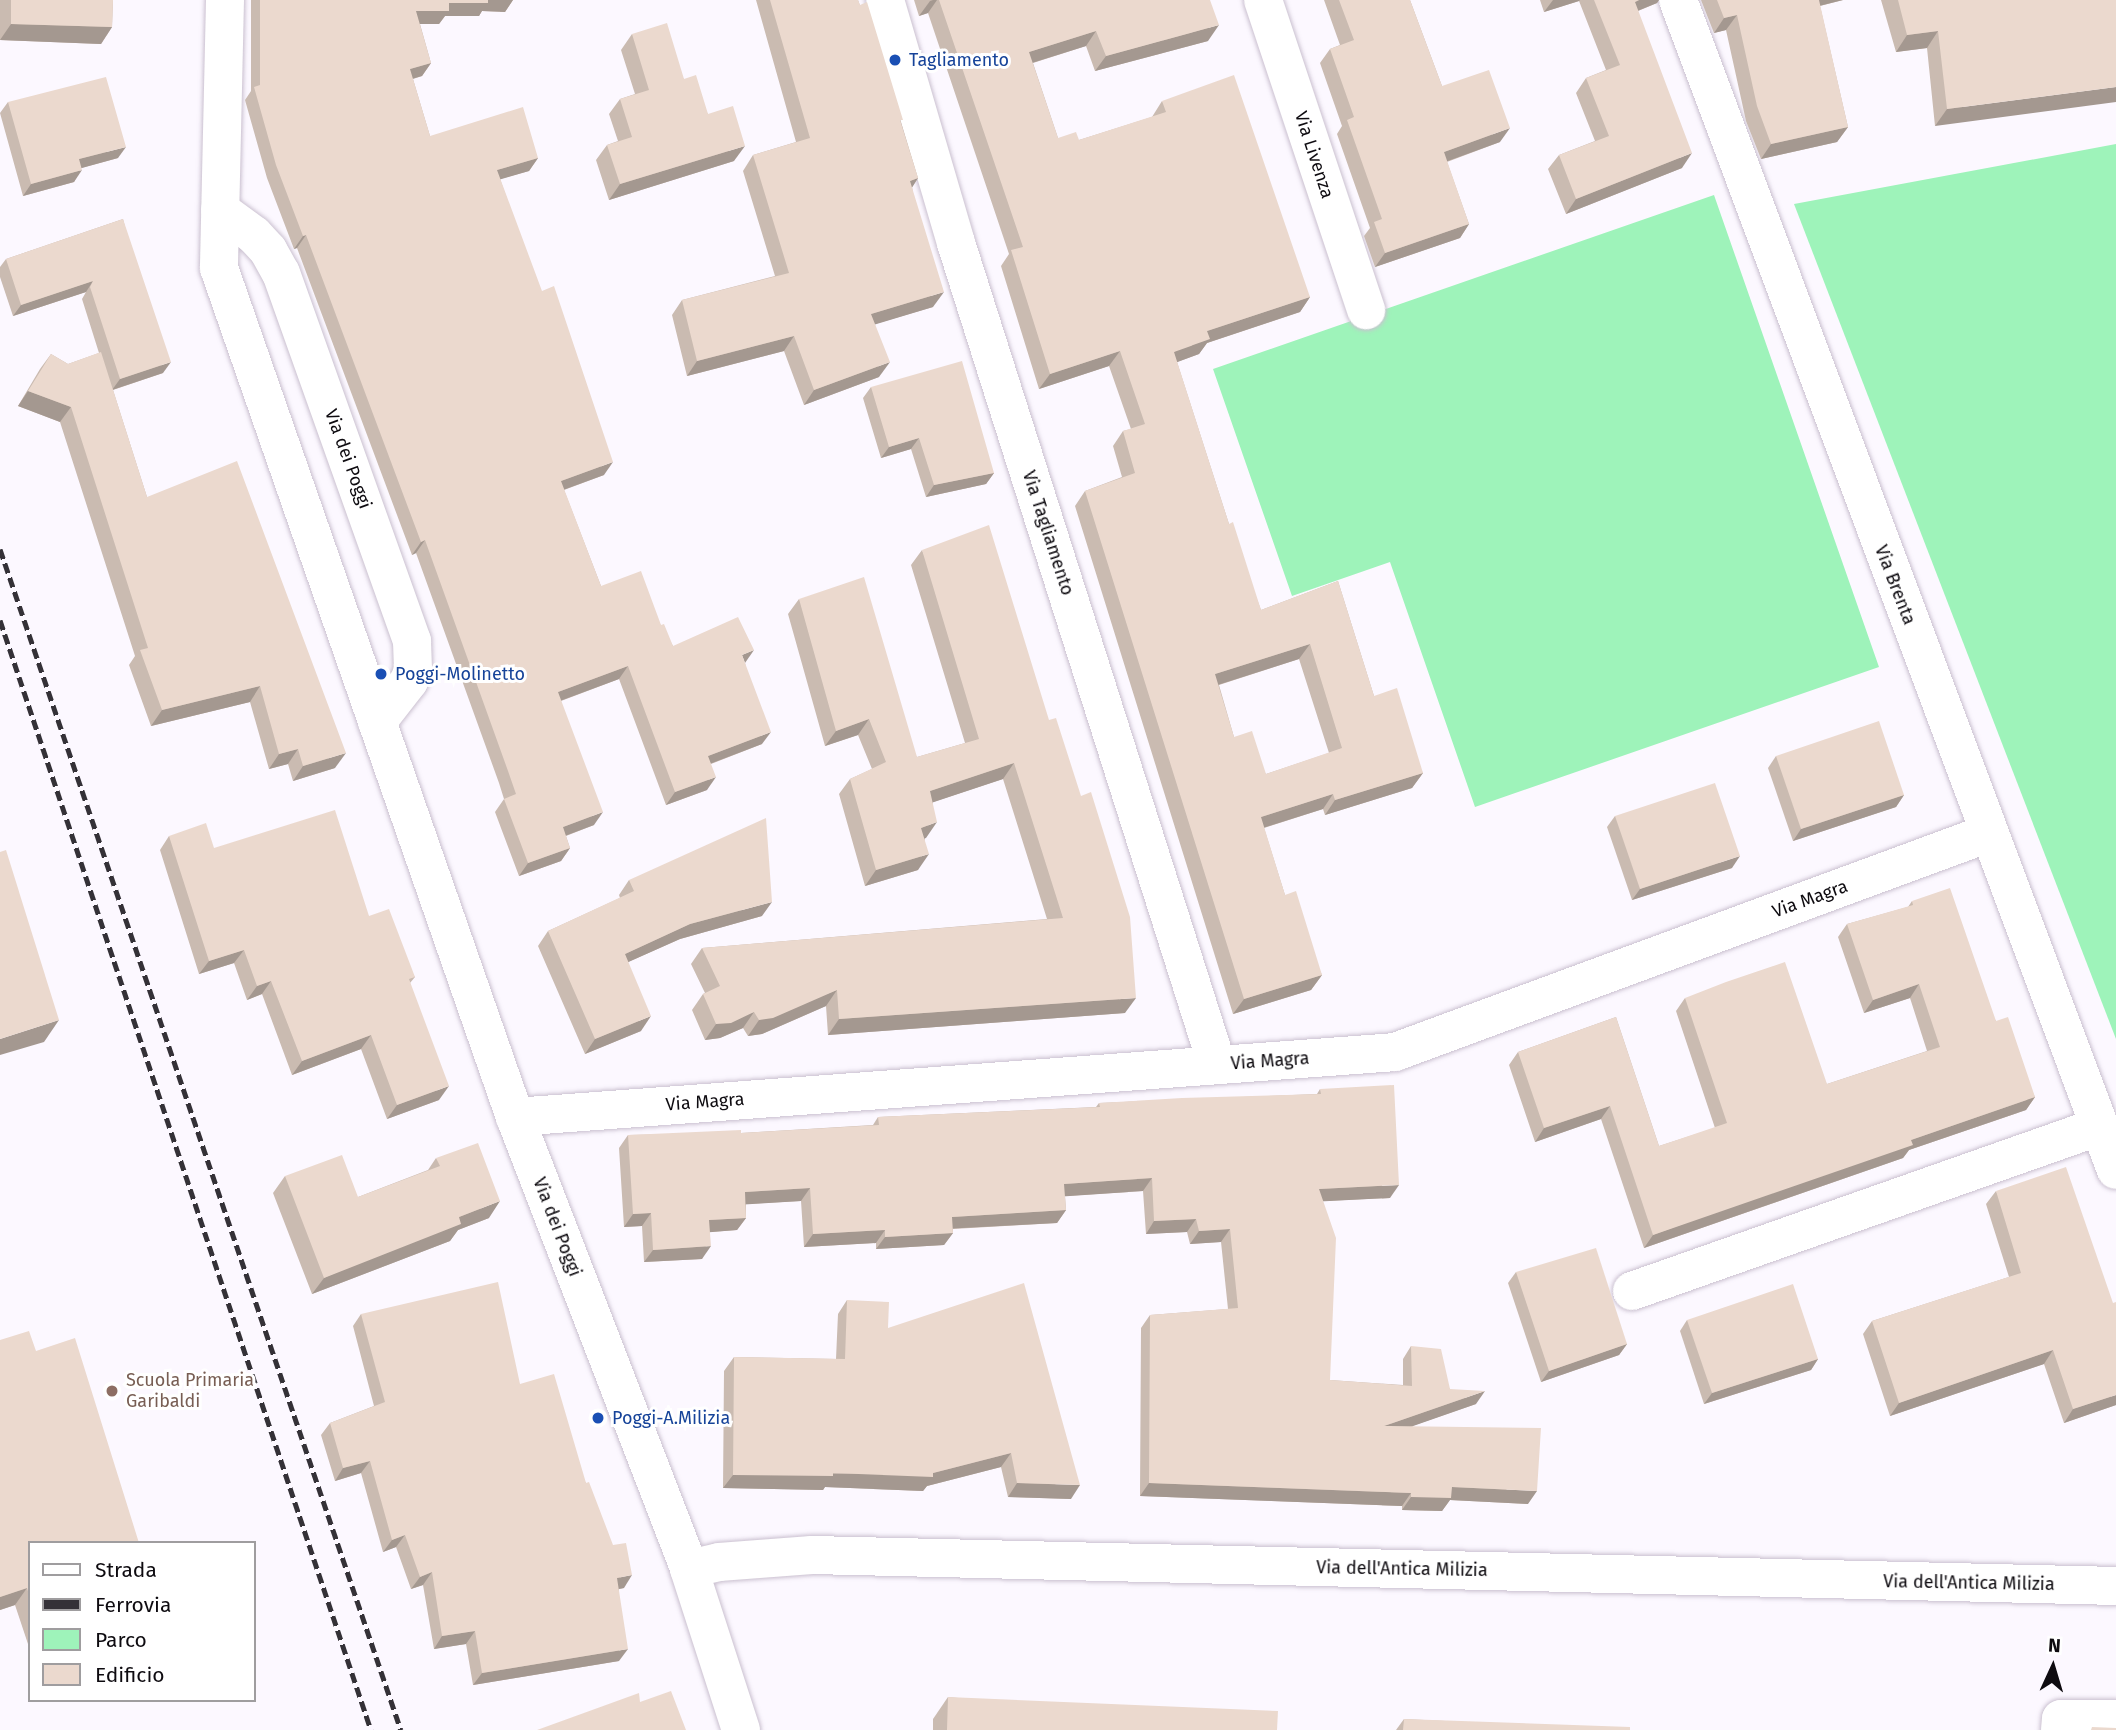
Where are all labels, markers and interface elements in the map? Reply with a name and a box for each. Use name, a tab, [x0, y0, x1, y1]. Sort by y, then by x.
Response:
place label: Tagliamento	[909, 49, 1009, 71]
marker: Tagliamento	[887, 52, 903, 68]
street label: Via Livenza	[1290, 109, 1338, 201]
street label: Via dei Poggi	[320, 406, 376, 512]
street label: Via Tagliamento	[1018, 468, 1078, 598]
street label: Via Brenta	[1870, 542, 1920, 628]
place label: Poggi-Molinetto	[395, 663, 525, 685]
marker: Poggi-Molinetto	[373, 666, 389, 682]
street label: Via Magra	[1769, 875, 1851, 923]
street label: Via Magra	[1230, 1047, 1310, 1075]
street label: Via Magra	[665, 1088, 745, 1116]
street label: Via dei Poggi	[528, 1174, 586, 1280]
place label: Scuola Primaria Garibaldi	[126, 1370, 254, 1412]
marker: Scuola Primaria Garibaldi	[104, 1383, 120, 1399]
place label: Poggi-A.Milizia	[612, 1407, 730, 1429]
marker: Poggi-A.Milizia	[590, 1410, 606, 1426]
legend	[28, 1541, 256, 1702]
text: Strada	[95, 1557, 157, 1583]
street label: Via dell'Antica Milizia	[1316, 1557, 1488, 1581]
street label: Via dell'Antica Milizia	[1883, 1571, 2055, 1595]
text: Ferrovia	[95, 1592, 171, 1618]
text: Parco	[95, 1627, 147, 1653]
north arrow	[2018, 1632, 2088, 1702]
text: N	[2047, 1634, 2062, 1657]
text: Edificio	[95, 1662, 165, 1688]

